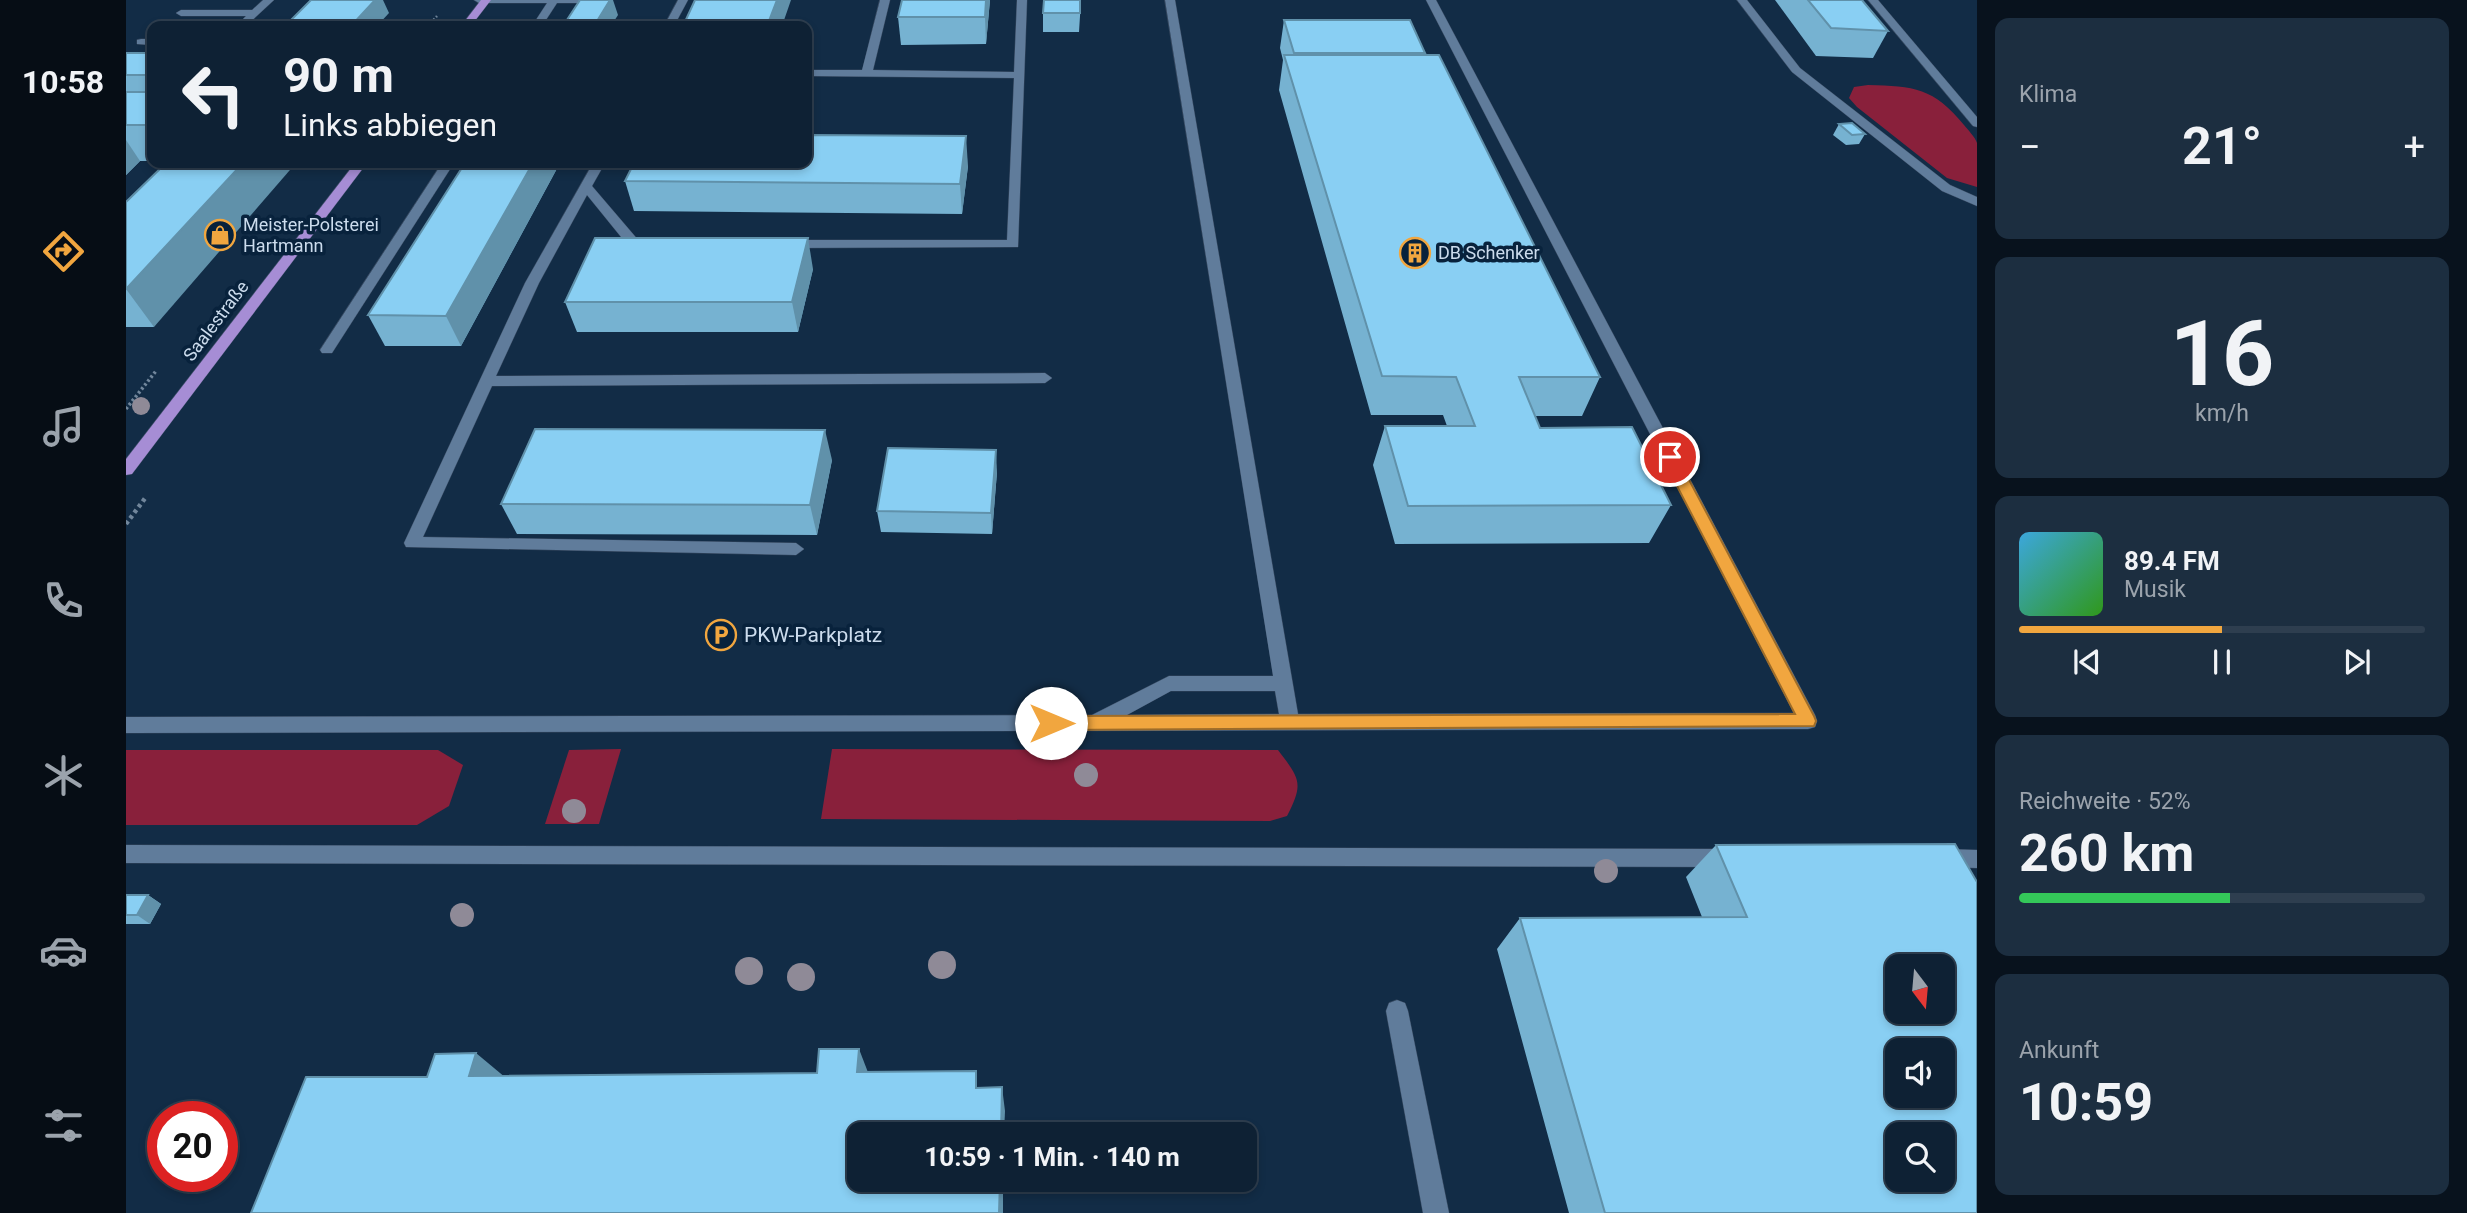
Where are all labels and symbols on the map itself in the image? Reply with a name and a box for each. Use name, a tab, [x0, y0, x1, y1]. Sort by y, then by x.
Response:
place label: Meister-Polsterei Hartmann	[243, 214, 379, 256]
shop icon: Meister-Polsterei Hartmann	[203, 218, 237, 252]
building icon: DB Schenker	[1398, 236, 1432, 270]
place label: DB Schenker	[1438, 242, 1540, 263]
street label: Saalestraße	[179, 276, 253, 365]
pin	[1640, 427, 1700, 487]
parking icon: PKW-Parkplatz	[704, 618, 738, 652]
place label: PKW-Parkplatz	[744, 623, 882, 647]
position arrow	[1014, 686, 1088, 760]
north arrow	[1885, 954, 1955, 1024]
speed limit sign: 20	[147, 1101, 238, 1192]

